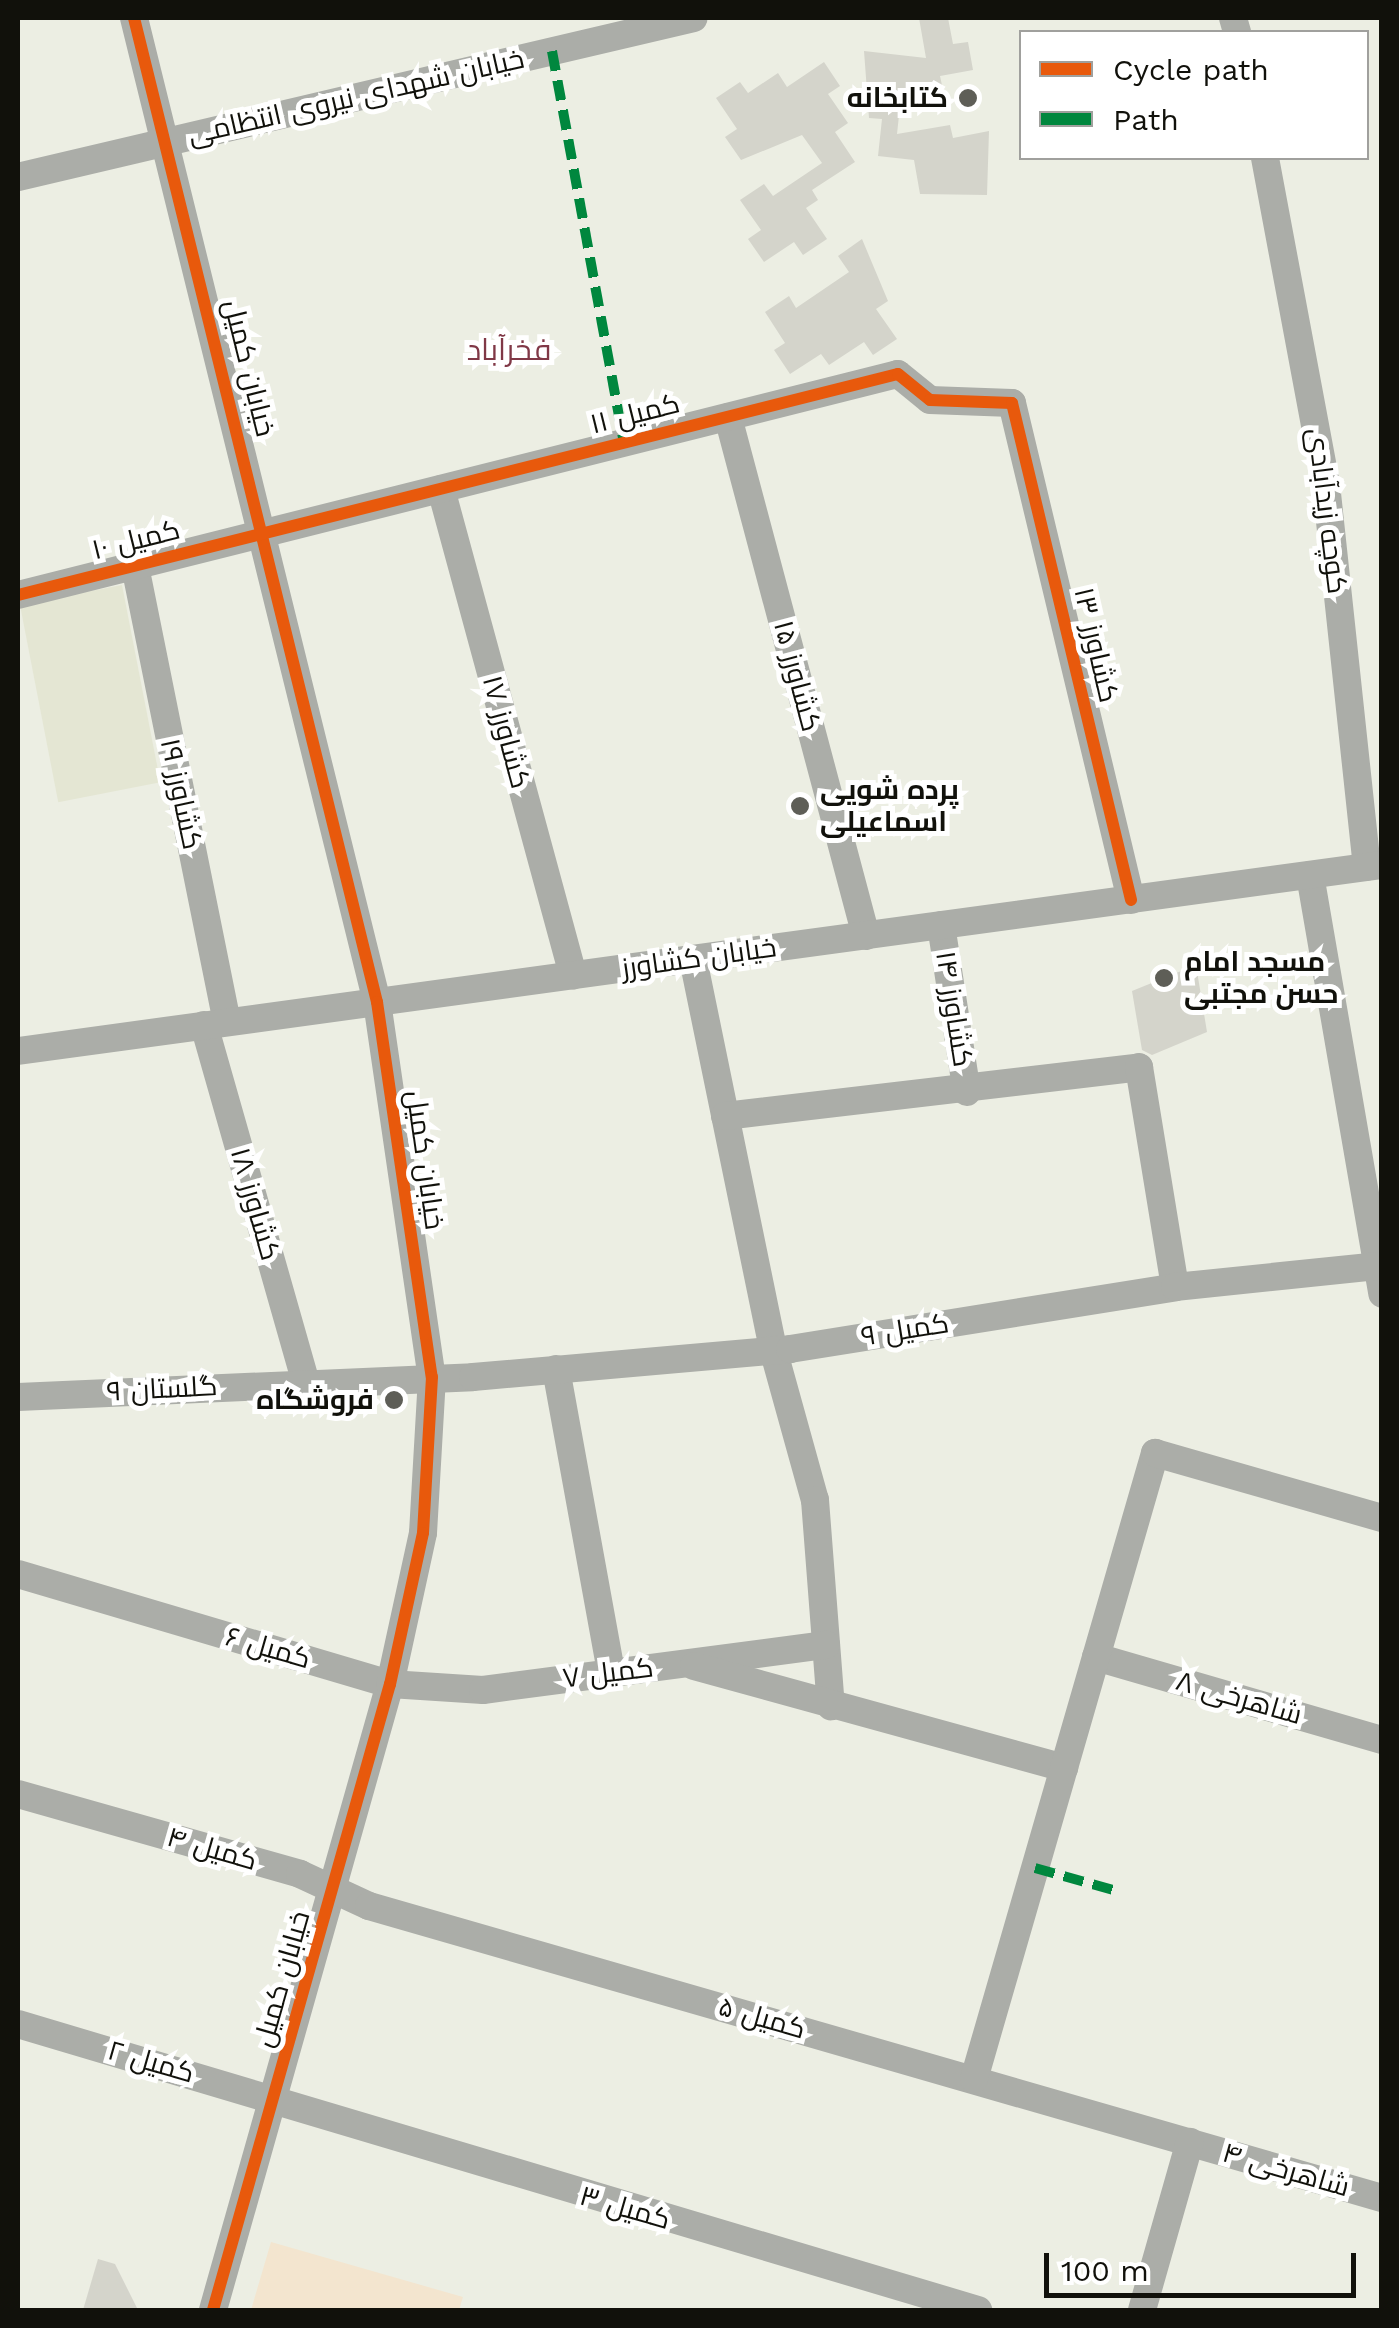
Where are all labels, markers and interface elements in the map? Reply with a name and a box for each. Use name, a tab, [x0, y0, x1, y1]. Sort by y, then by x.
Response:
legend	[1019, 30, 1369, 160]
street label: خیابان شهدای نیروی انتظامی	[185, 42, 527, 152]
text: Cycle path	[1113, 52, 1269, 87]
place label: کتابخانه	[847, 81, 948, 115]
marker: کتابخانه	[957, 87, 979, 109]
text: Path	[1113, 102, 1179, 137]
street label: خیابان کمیل	[216, 296, 282, 440]
district label: فخرآباد	[467, 332, 551, 368]
street label: کمیل ۱۱	[587, 387, 683, 441]
street label: کوچه زیدآبادی	[1300, 426, 1354, 596]
street label: کمیل ۱۰	[89, 513, 183, 567]
street label: کشاورز ۱۳	[1066, 584, 1126, 706]
street label: کشاورز ۱۵	[766, 617, 828, 735]
street label: کشاورز ۱۷	[475, 672, 537, 792]
street label: کشاورز ۱۹	[153, 735, 209, 853]
place label: پرده شویی اسماعیلی	[820, 773, 959, 839]
marker: پرده شویی اسماعیلی	[789, 795, 811, 817]
street label: خیابان کشاورز	[620, 931, 778, 985]
place label: مسجد امام حسن مجتبی	[1184, 945, 1338, 1011]
street label: کشاورز ۱۴	[928, 949, 980, 1069]
marker: مسجد امام حسن مجتبی	[1153, 967, 1175, 989]
street label: خیابان کمیل	[399, 1088, 451, 1232]
street label: کشاورز ۱۸	[223, 1144, 287, 1264]
street label: کمیل ۹	[859, 1307, 951, 1353]
street label: گلستان ۹	[106, 1369, 218, 1409]
place label: فروشگاه	[256, 1383, 374, 1417]
marker: فروشگاه	[383, 1389, 405, 1411]
street label: کمیل ۶	[221, 1620, 315, 1676]
street label: کمیل ۷	[561, 1651, 655, 1695]
street label: شاهرخی ۸	[1172, 1664, 1306, 1732]
street label: کمیل ۴	[163, 1820, 261, 1878]
street label: خیابان کمیل	[247, 1907, 317, 2051]
street label: کمیل ۵	[715, 1990, 809, 2046]
street label: کمیل ۲	[104, 2034, 198, 2090]
street label: شاهرخی ۴	[1219, 2136, 1353, 2204]
street label: کمیل ۳	[576, 2179, 674, 2237]
scale bar	[1049, 2233, 1362, 2295]
text: 100 m	[1061, 2253, 1149, 2288]

